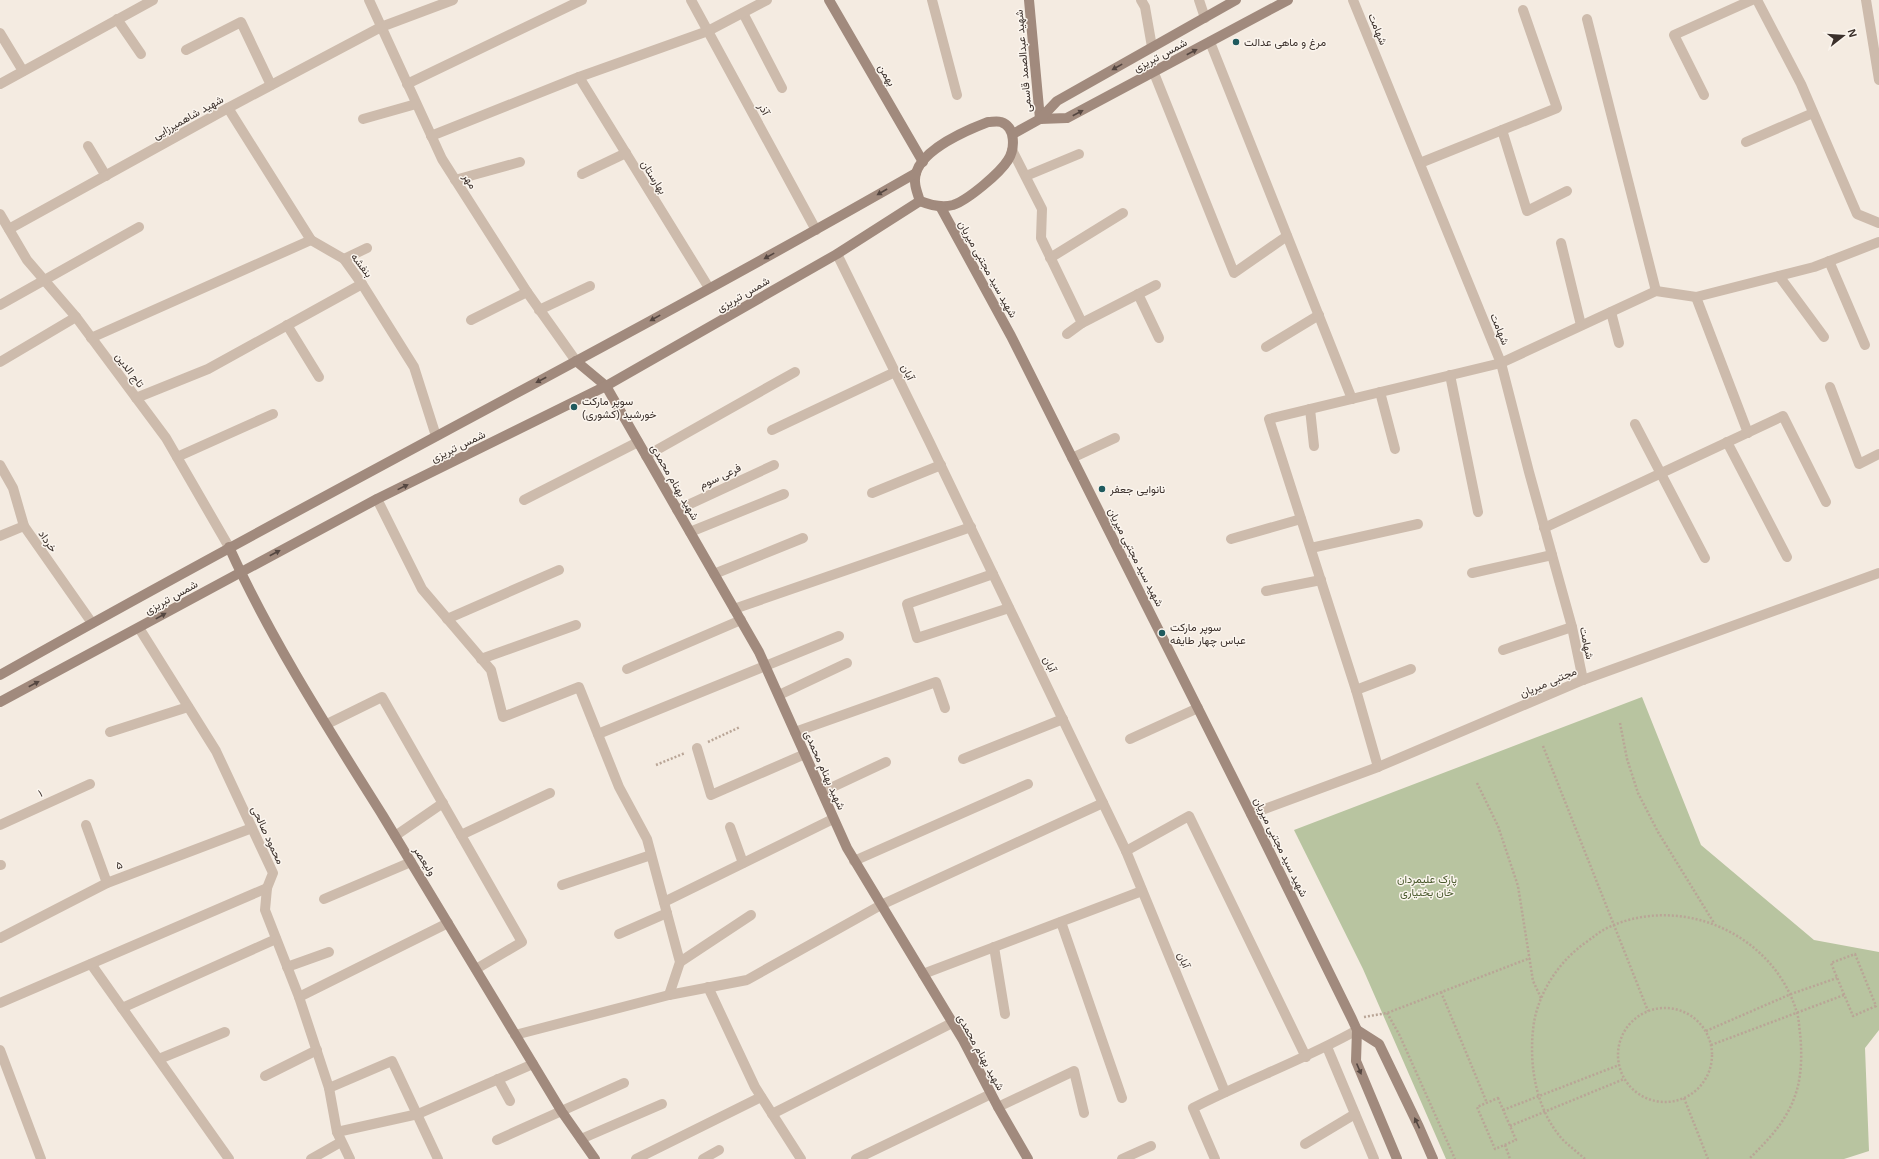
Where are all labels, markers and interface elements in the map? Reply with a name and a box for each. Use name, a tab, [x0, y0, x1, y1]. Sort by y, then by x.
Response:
street label: شهید عبدالصمد قاسمی	[1013, 9, 1034, 113]
street label: شهامت	[1365, 11, 1390, 47]
north arrow	[1823, 16, 1863, 56]
text: N	[1846, 28, 1859, 39]
street label: شمس تبریزی	[1131, 36, 1190, 75]
place label: مرغ و ماهی عدالت	[1244, 36, 1326, 50]
marker: مرغ و ماهی عدالت	[1231, 37, 1241, 47]
one-way arrow	[1187, 48, 1198, 55]
street label: بهمن	[875, 62, 898, 88]
one-way arrow	[1111, 64, 1122, 71]
street label: شهید شاهمیرزایی	[151, 93, 226, 142]
street label: آذر	[755, 100, 773, 119]
one-way arrow	[1072, 109, 1083, 116]
street label: بهارستان	[638, 158, 669, 197]
street label: مهر	[459, 170, 479, 191]
one-way arrow	[876, 189, 888, 196]
street label: شهید سید مجتبی میریان	[955, 218, 1020, 320]
street label: بنفشه	[348, 251, 375, 280]
one-way arrow	[763, 252, 775, 259]
street label: شمس تبریزی	[714, 274, 772, 315]
street label: شهامت	[1487, 311, 1512, 347]
one-way arrow	[649, 315, 661, 322]
street label: تاج الدین	[111, 350, 147, 391]
street label: آبان	[898, 362, 918, 384]
one-way arrow	[535, 377, 546, 384]
place label: سوپر مارکت خورشید (کشوری)	[582, 395, 657, 421]
marker: سوپر مارکت خورشید (کشوری)	[569, 402, 579, 412]
street label: شمس تبریزی	[429, 428, 488, 465]
street label: شهید بهنام محمدی	[647, 442, 702, 523]
street label: فرعی سوم	[697, 461, 744, 493]
place label: نانوایی جعفر	[1109, 483, 1165, 496]
one-way arrow	[397, 484, 409, 490]
marker: نانوایی جعفر	[1097, 484, 1107, 494]
street label: شهید سید مجتبی میریان	[1105, 506, 1166, 609]
street label: خرداد	[35, 528, 60, 555]
one-way arrow	[270, 550, 281, 557]
street label: شمس تبریزی	[142, 577, 200, 617]
one-way arrow	[156, 613, 167, 620]
place label: سوپر مارکت عباس چهار طایفه	[1170, 621, 1246, 648]
street label: شهامت	[1577, 626, 1596, 661]
marker: سوپر مارکت عباس چهار طایفه	[1157, 628, 1167, 638]
street label: آبان	[1040, 654, 1060, 676]
street label: مجتبی میریان	[1518, 665, 1579, 700]
one-way arrow	[29, 681, 40, 687]
street label: شهید بهنام محمدی	[800, 729, 848, 812]
street label: ۱	[36, 787, 44, 799]
street label: شهید سید مجتبی میریان	[1251, 795, 1310, 899]
street label: محمود صالحی	[248, 804, 287, 867]
street label: ولیعصر	[410, 843, 439, 878]
street label: ۵	[114, 858, 124, 872]
park label: پارک علیمردان خان بختیاری	[1397, 873, 1457, 899]
street label: آبان	[1174, 950, 1193, 971]
street label: شهید بهنام محمدی	[953, 1012, 1007, 1093]
one-way arrow	[1356, 1063, 1362, 1074]
one-way arrow	[1414, 1117, 1420, 1129]

